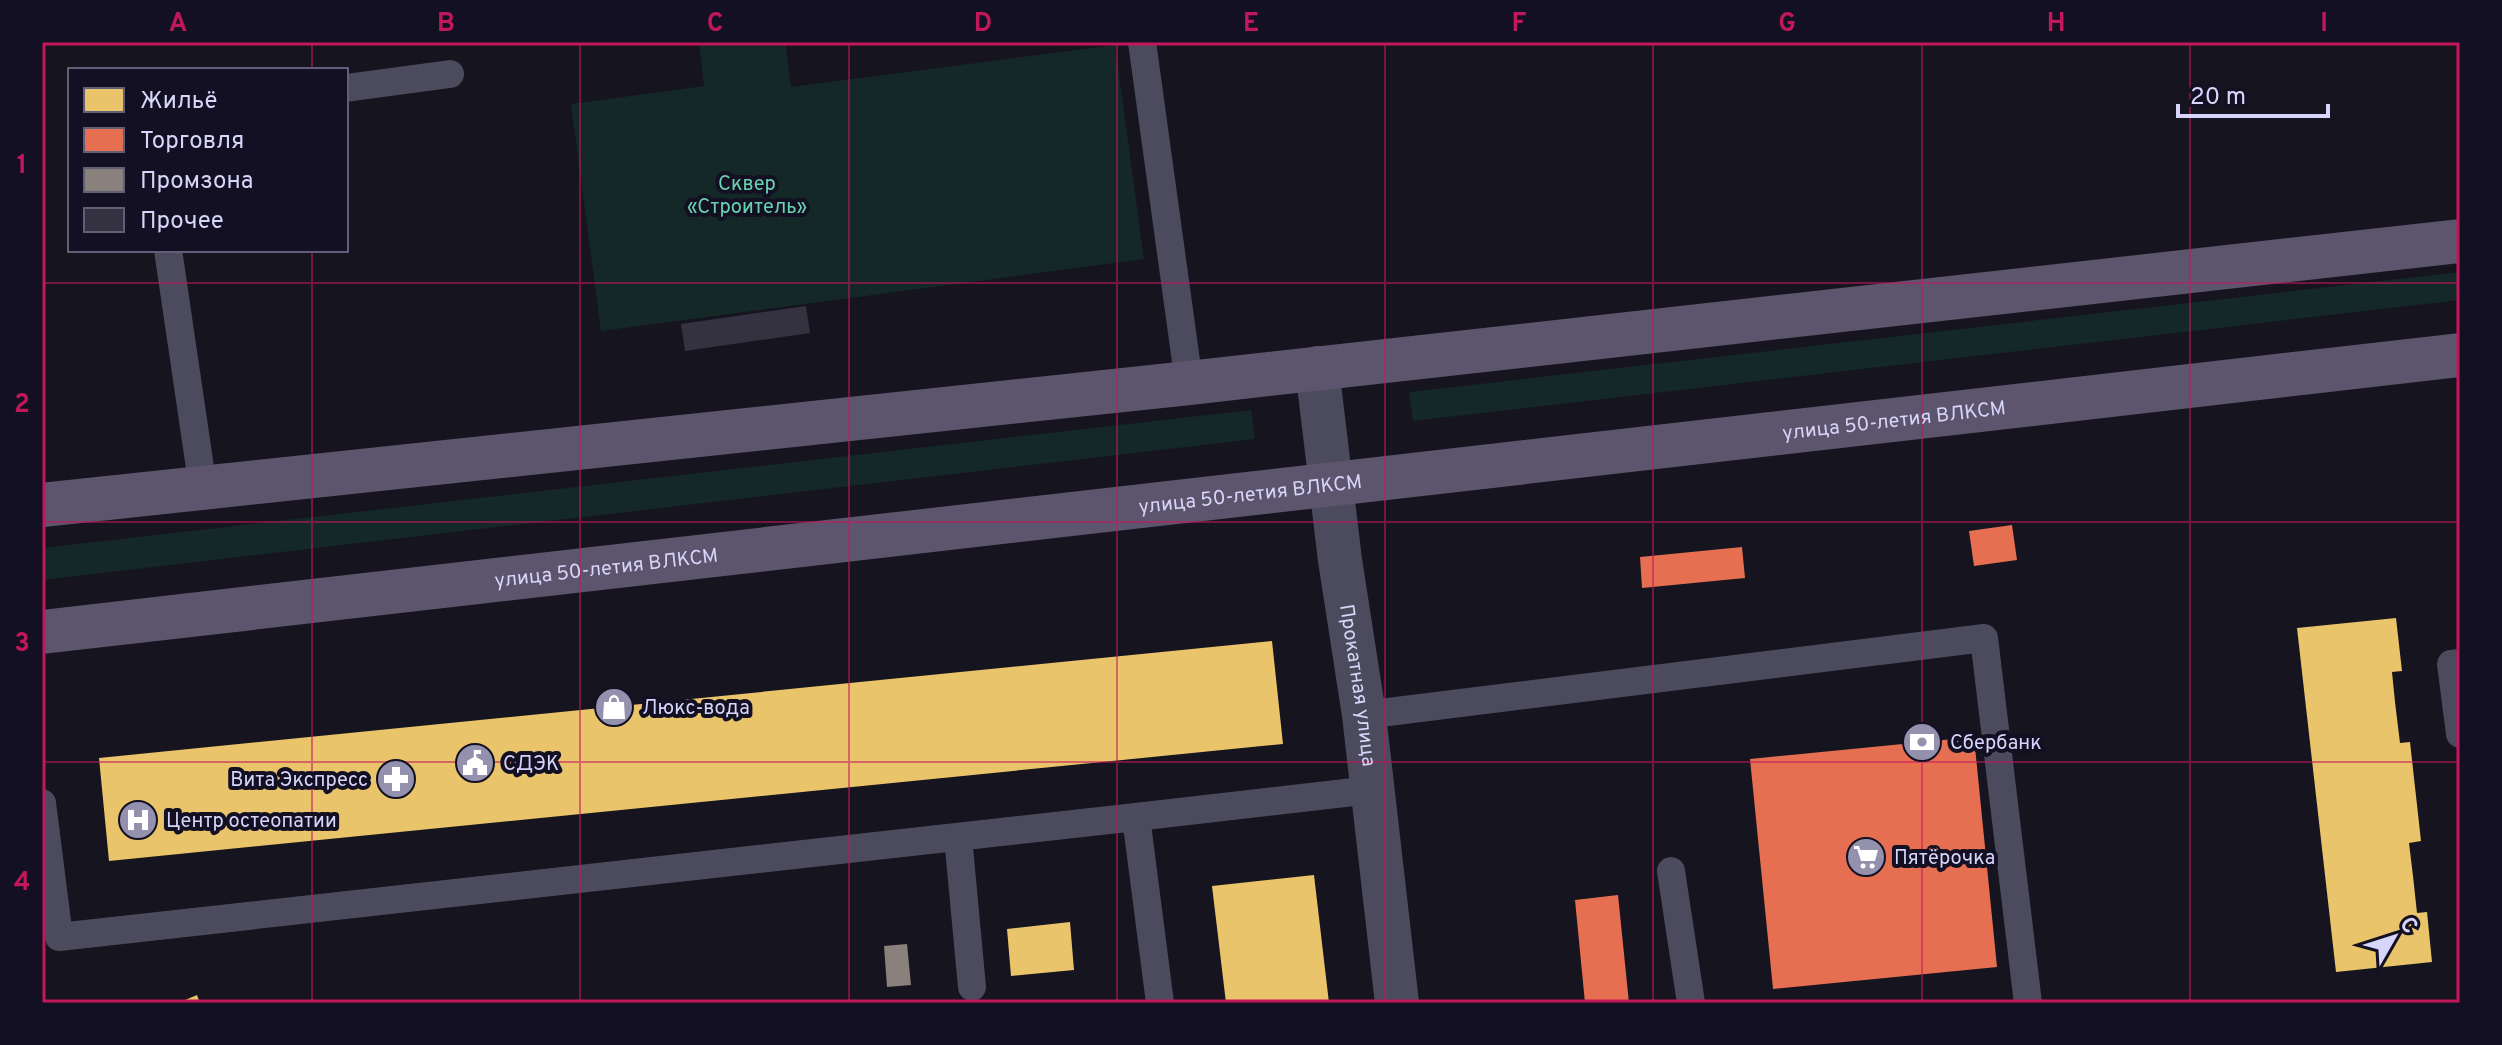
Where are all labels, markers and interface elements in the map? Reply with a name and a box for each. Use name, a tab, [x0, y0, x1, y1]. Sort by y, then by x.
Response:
text: A	[169, 8, 187, 41]
text: B	[437, 8, 455, 41]
text: C	[707, 8, 723, 41]
text: D	[974, 8, 992, 41]
text: E	[1243, 8, 1259, 41]
text: F	[1512, 8, 1527, 41]
text: G	[1778, 8, 1796, 41]
text: H	[2047, 8, 2065, 41]
text: I	[2320, 8, 2328, 41]
legend	[68, 68, 348, 252]
scale bar	[2178, 68, 2328, 118]
text: 20 m	[2190, 83, 2246, 113]
text: Жильё	[140, 87, 217, 117]
text: Торговля	[140, 127, 244, 157]
text: 1	[17, 150, 27, 183]
text: Промзона	[140, 167, 253, 197]
park label: Сквер «Cтроитель»	[687, 172, 807, 221]
text: Прочее	[140, 207, 224, 237]
text: 2	[14, 389, 30, 422]
street label: улица 50-летия ВЛКСМ	[1781, 396, 2007, 448]
street label: улица 50-летия ВЛКСМ	[1137, 470, 1364, 521]
street label: улица 50-летия ВЛКСМ	[493, 544, 720, 595]
street label: Прокатная улица	[1332, 603, 1381, 768]
text: 3	[14, 628, 30, 661]
shop icon: Люкс-вода	[593, 686, 635, 728]
place label: Люкс-вода	[642, 696, 750, 722]
bank icon: Сбербанк	[1901, 721, 1943, 763]
place label: Сбербанк	[1950, 731, 2042, 757]
public building icon: СДЭК	[454, 742, 496, 784]
place label: СДЭК	[503, 752, 559, 778]
pharmacy icon: Вита Экспресс	[375, 758, 417, 800]
place label: Вита Экспресс	[230, 768, 368, 794]
hospital icon: Центр остеопатии	[117, 799, 159, 841]
place label: Центр остеопатии	[166, 809, 337, 835]
supermarket icon: Пятёрочка	[1845, 836, 1887, 878]
place label: Пятёрочка	[1894, 846, 1995, 872]
text: 4	[14, 867, 30, 900]
north arrow	[2354, 897, 2434, 977]
text: С	[2393, 912, 2423, 940]

